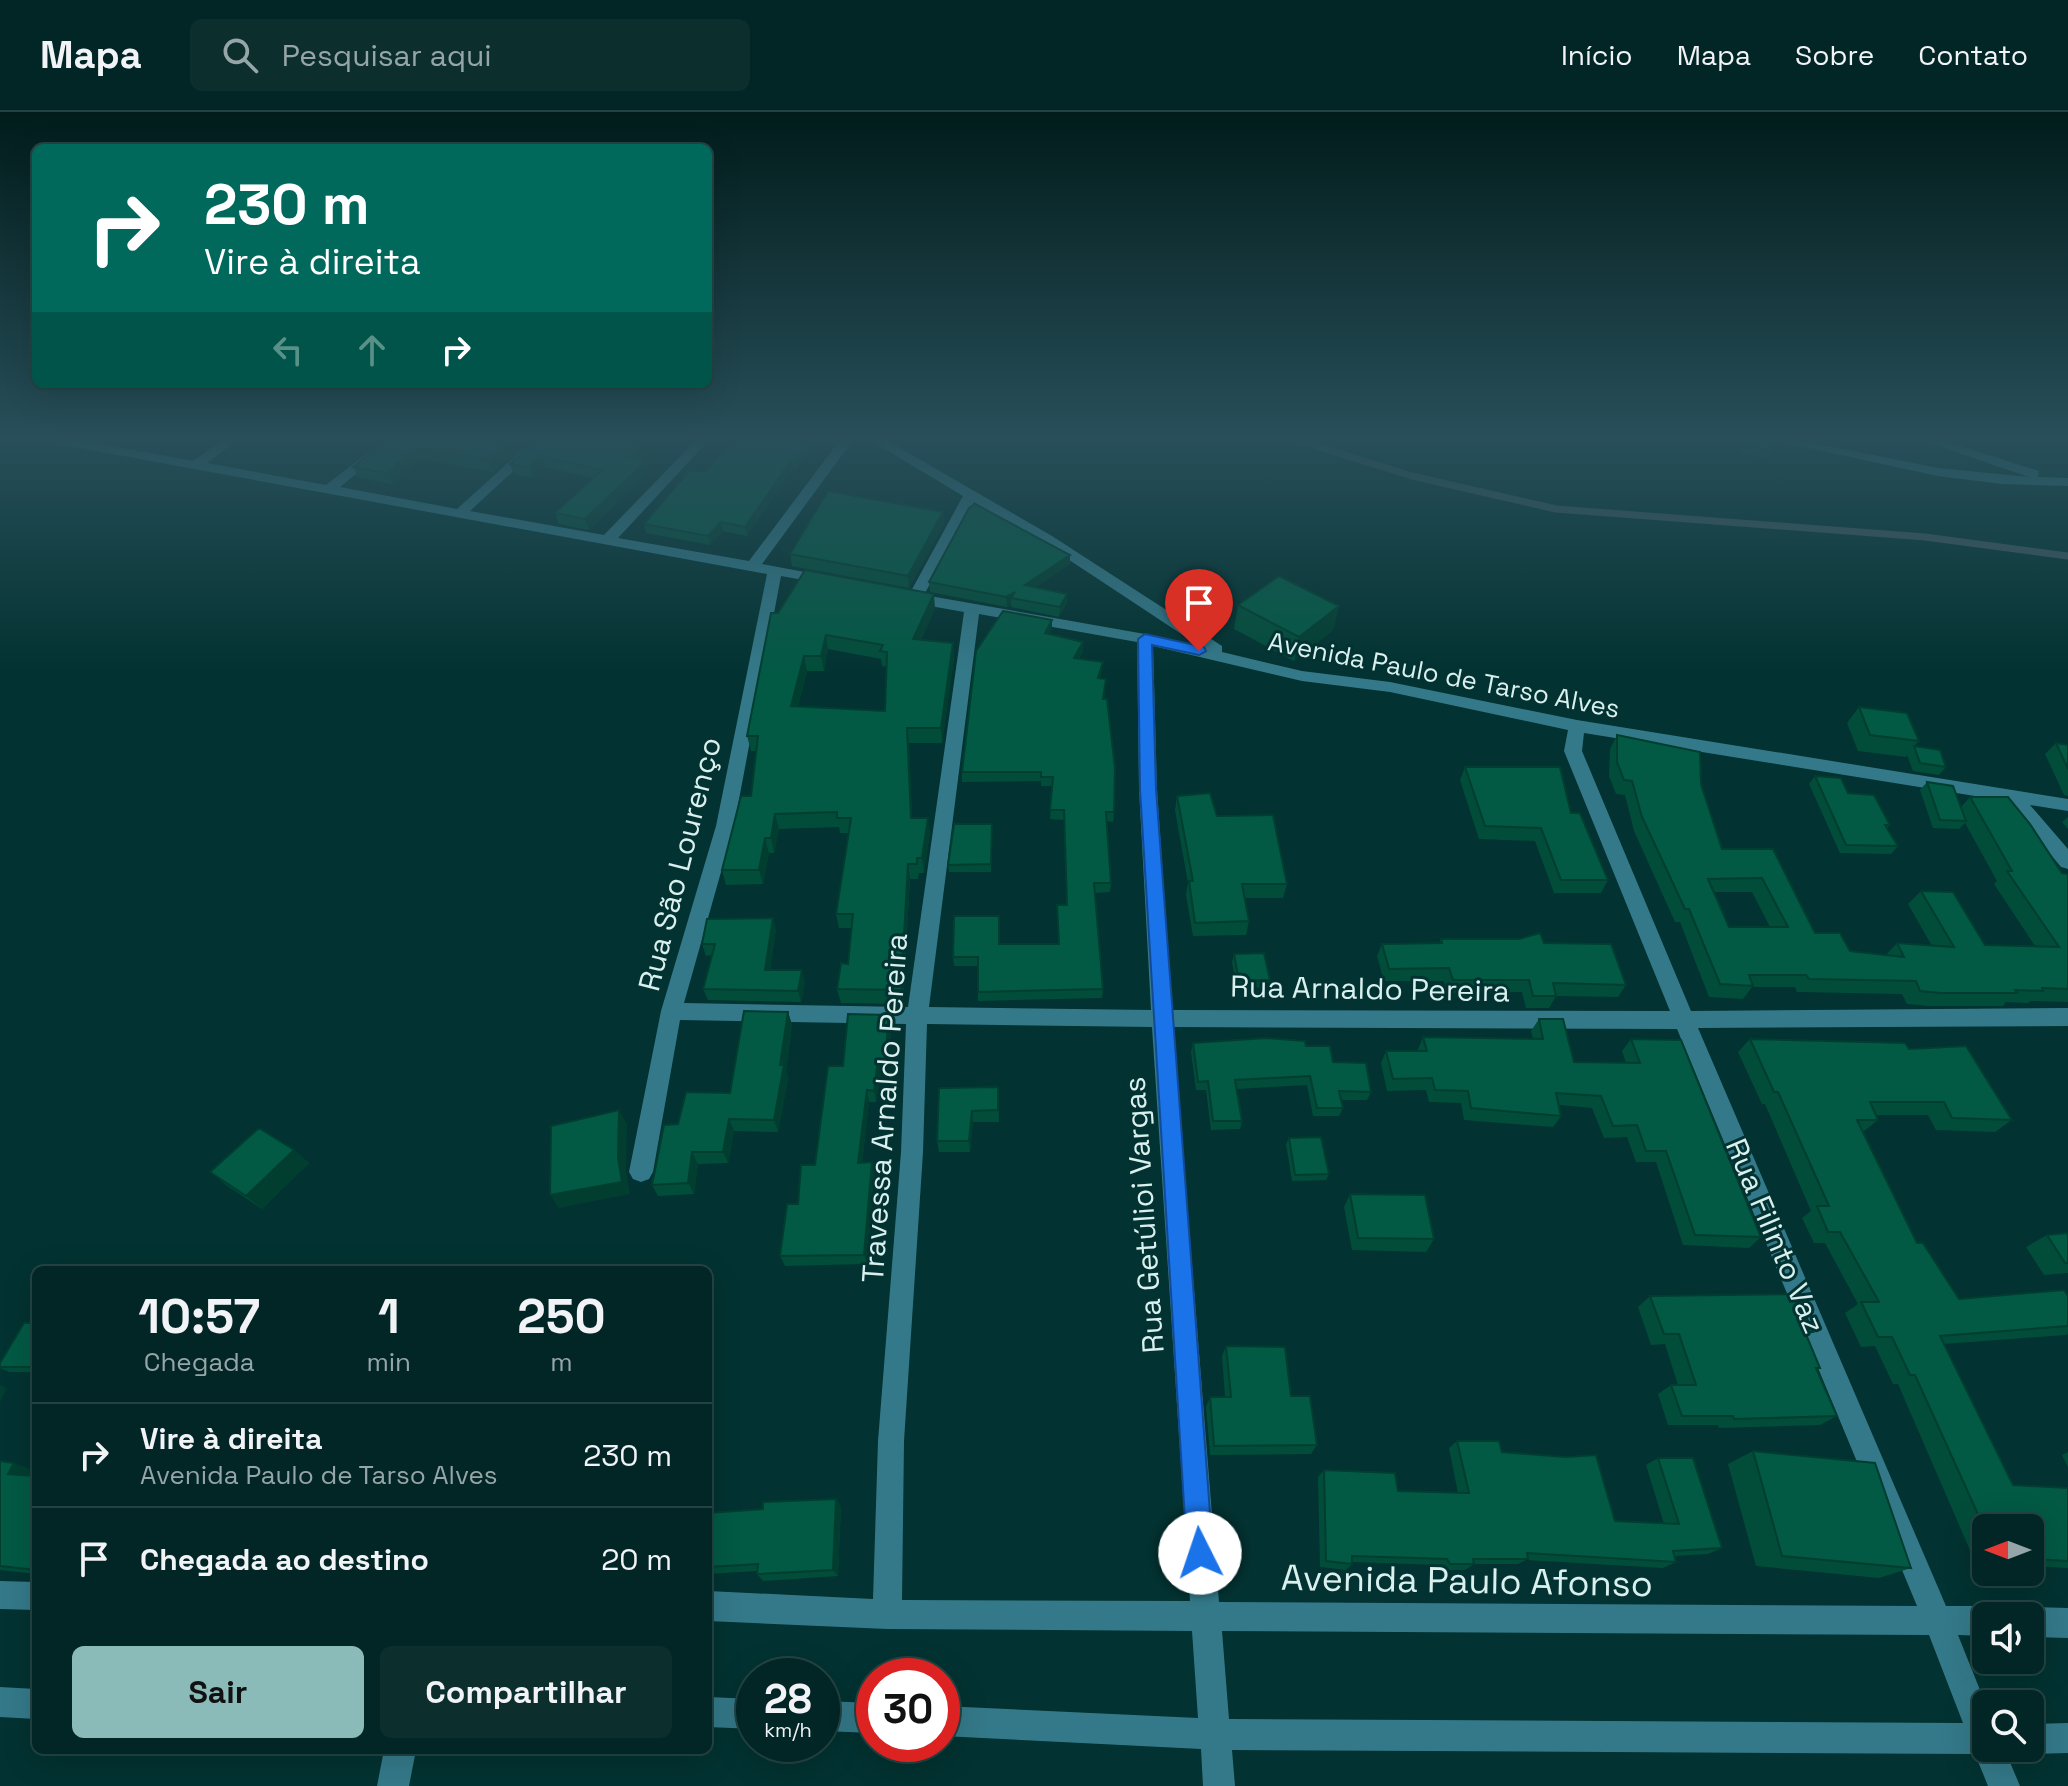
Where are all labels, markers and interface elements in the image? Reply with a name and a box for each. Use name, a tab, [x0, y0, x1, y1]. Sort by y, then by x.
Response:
search box	[190, 19, 750, 91]
text: Mapa	[40, 31, 142, 79]
icon: search	[218, 33, 262, 77]
text: Pesquisar aqui	[282, 36, 492, 75]
text: Início	[1561, 37, 1633, 73]
text: Mapa	[1677, 37, 1751, 73]
text: Sobre	[1795, 37, 1874, 73]
text: Contato	[1918, 37, 2028, 73]
text: 230 m	[204, 169, 370, 240]
icon: right	[72, 176, 176, 280]
text: Vire à direita	[204, 239, 421, 285]
icon: left	[266, 328, 310, 372]
icon: ahead	[350, 328, 394, 372]
icon: right	[434, 328, 478, 372]
pin	[1165, 569, 1233, 651]
icon: arrive	[1177, 581, 1221, 625]
street label: Avenida Paulo de Tarso Alves	[1265, 624, 1623, 726]
street label: Rua São Lourenço	[629, 733, 730, 995]
street label: Travessa Arnaldo Pereira	[853, 932, 916, 1284]
street label: Rua Arnaldo Pereira	[1230, 967, 1510, 1010]
street label: Rua Getúlioi Vargas	[1114, 1076, 1173, 1355]
street label: Rua Filinto Vaz	[1717, 1132, 1834, 1339]
text: 10:57	[138, 1286, 260, 1347]
text: 1	[378, 1286, 400, 1347]
text: 250	[517, 1286, 606, 1347]
text: Chegada	[144, 1345, 255, 1379]
text: min	[366, 1345, 411, 1379]
text: m	[550, 1345, 573, 1379]
text: Vire à direita	[140, 1419, 323, 1458]
icon: right	[72, 1433, 116, 1477]
text: 230 m	[583, 1436, 672, 1475]
text: Avenida Paulo de Tarso Alves	[140, 1458, 498, 1492]
position arrow	[1158, 1511, 1242, 1595]
north arrow	[1972, 1514, 2044, 1586]
map controls	[1972, 1514, 2044, 1762]
icon: arrive	[72, 1537, 116, 1581]
text: Chegada ao destino	[140, 1540, 429, 1579]
text: 20 m	[601, 1540, 672, 1579]
street label: Avenida Paulo Afonso	[1281, 1555, 1653, 1607]
button: sound	[1972, 1602, 2044, 1674]
button: Sair	[72, 1646, 364, 1738]
button: Compartilhar	[380, 1646, 672, 1738]
speed limit sign: 30	[856, 1658, 960, 1762]
text: 28	[764, 1674, 812, 1725]
button: search	[1972, 1690, 2044, 1762]
text: km/h	[764, 1717, 812, 1743]

